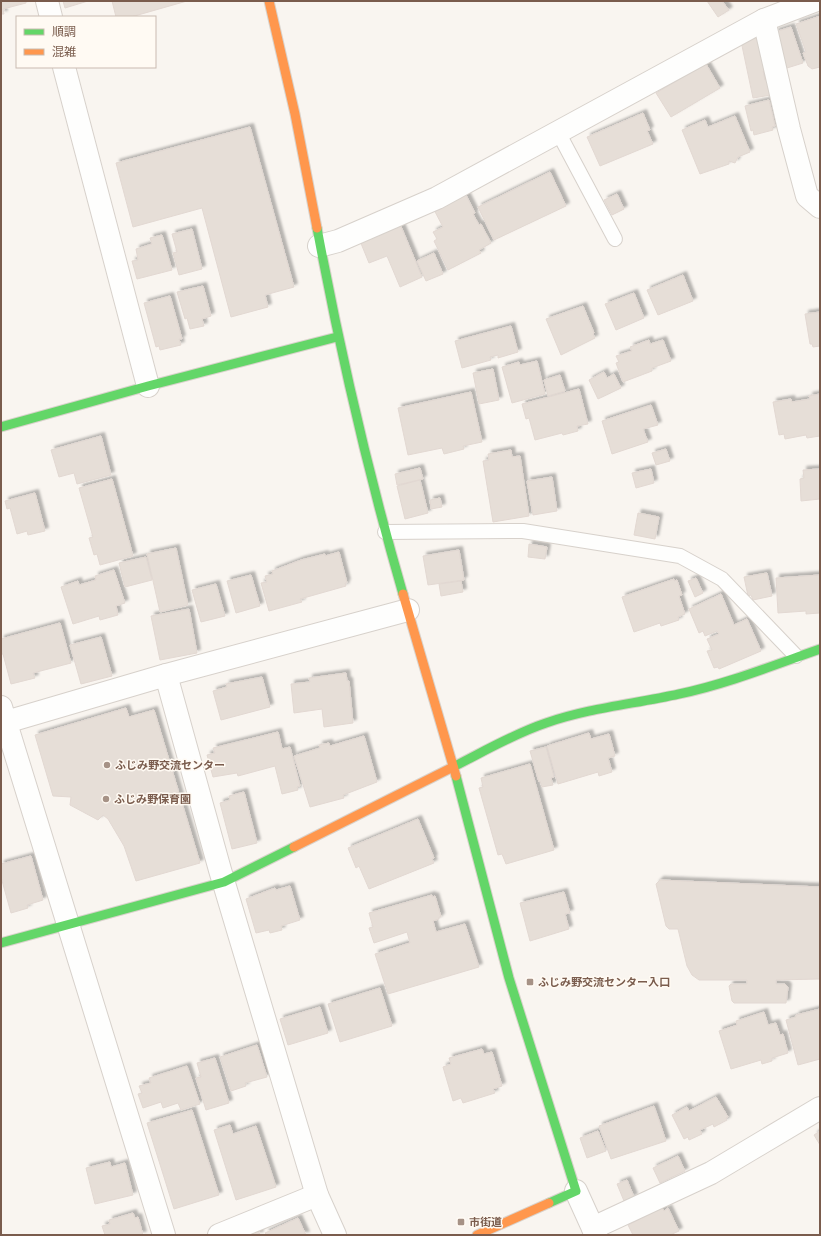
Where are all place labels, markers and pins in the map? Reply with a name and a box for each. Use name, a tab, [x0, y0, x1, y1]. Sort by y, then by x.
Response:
place label: ふじみ野交流センター	[115, 758, 225, 772]
marker: ふじみ野交流センター	[102, 760, 112, 770]
place label: ふじみ野保育園	[114, 792, 191, 806]
marker: ふじみ野保育園	[101, 794, 111, 804]
place label: ふじみ野交流センター入口	[538, 975, 670, 989]
marker: ふじみ野交流センター入口	[525, 977, 535, 987]
place label: 市街道	[469, 1215, 502, 1229]
marker: 市街道	[456, 1217, 466, 1227]

